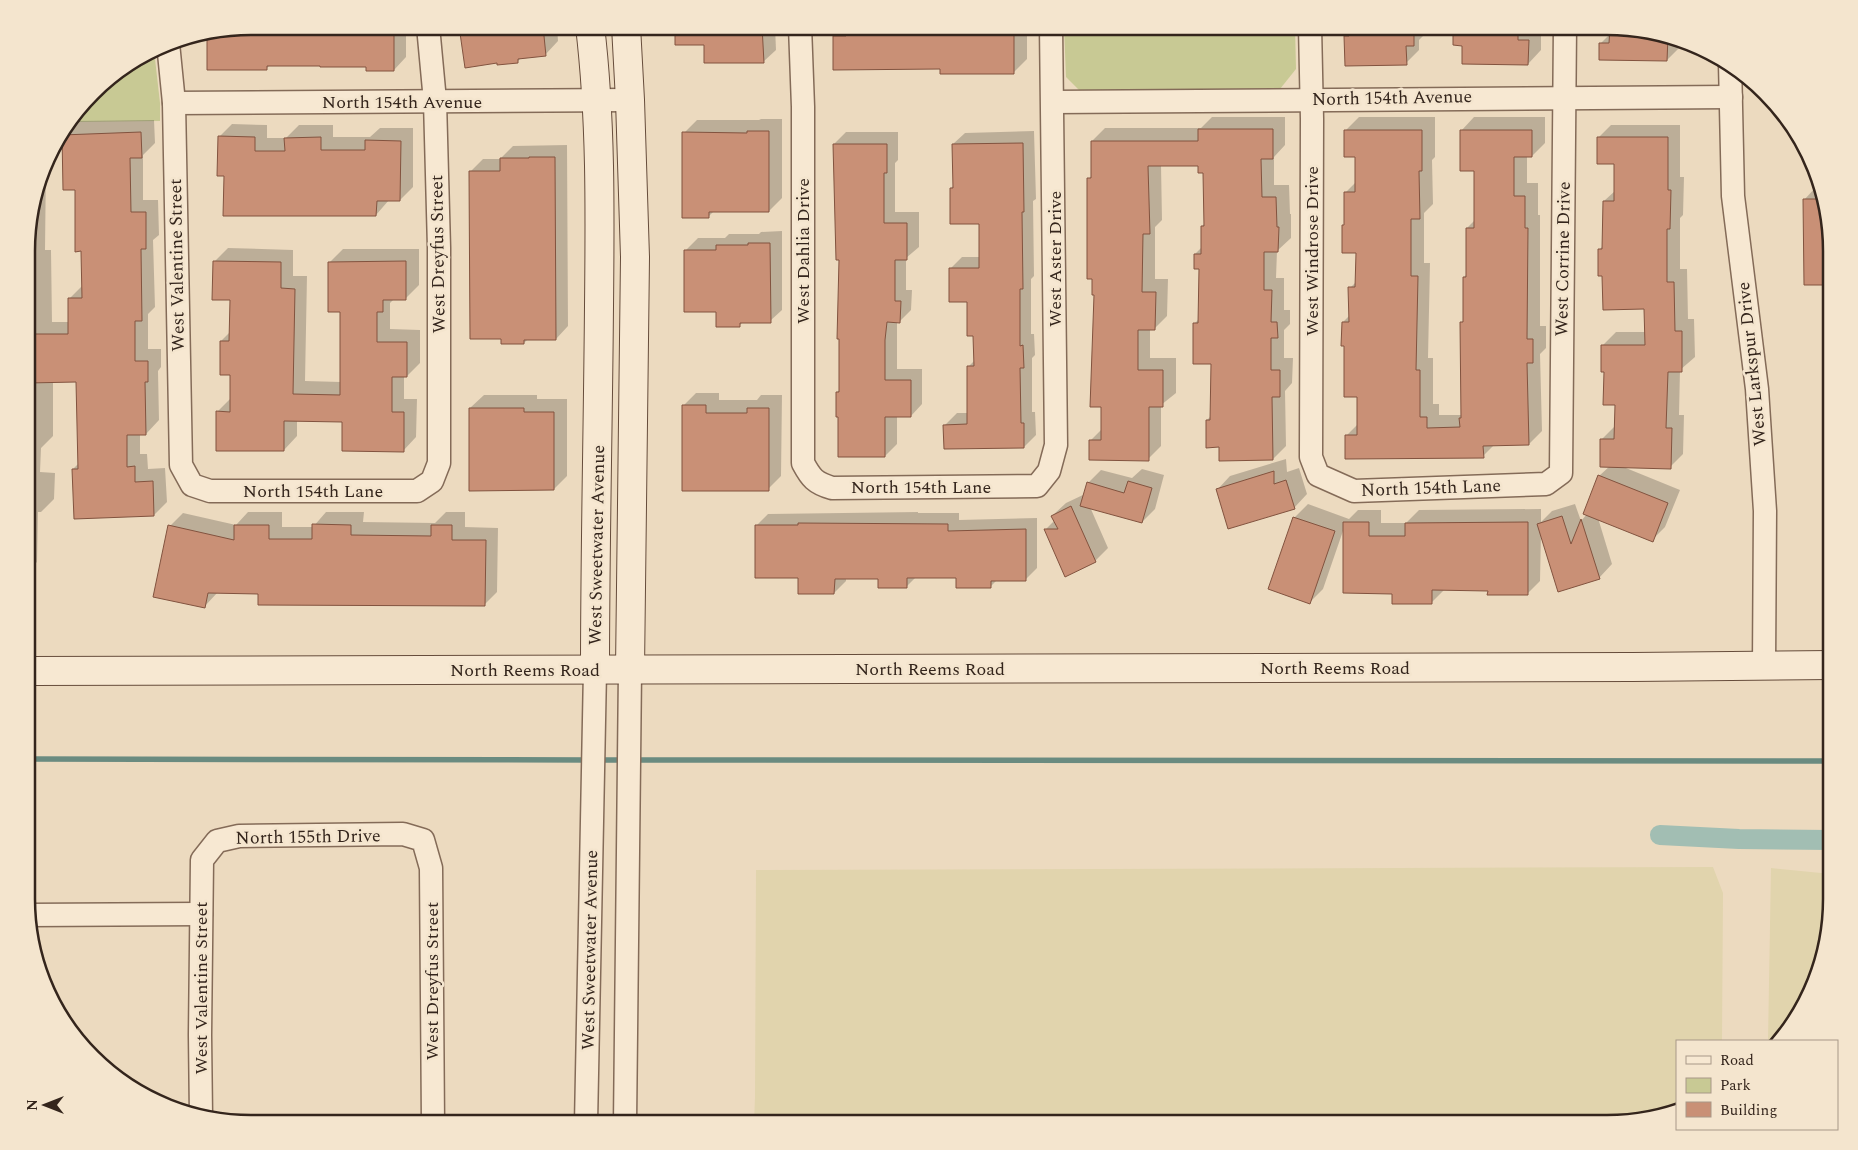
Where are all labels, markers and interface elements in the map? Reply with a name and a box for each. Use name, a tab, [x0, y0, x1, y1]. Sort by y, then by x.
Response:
street label: North 154th Avenue	[1312, 83, 1472, 113]
street label: North 154th Avenue	[322, 89, 482, 116]
street label: West Windrose Drive	[1299, 166, 1326, 336]
street label: West Dreyfus Street	[423, 174, 453, 334]
street label: West Valentine Street	[162, 178, 192, 352]
street label: West Dahlia Drive	[790, 178, 817, 324]
street label: West Corrine Drive	[1548, 181, 1578, 337]
street label: West Aster Drive	[1042, 191, 1069, 327]
street label: West Larkspur Drive	[1730, 280, 1774, 448]
street label: West Sweetwater Avenue	[582, 445, 612, 645]
street label: North 154th Lane	[1360, 472, 1502, 504]
street label: North 154th Lane	[851, 474, 991, 501]
street label: North 154th Lane	[243, 478, 383, 505]
street label: North Reems Road	[1260, 655, 1410, 682]
street label: North Reems Road	[855, 656, 1005, 683]
street label: North Reems Road	[450, 657, 600, 684]
street label: North 155th Drive	[235, 822, 381, 852]
street label: West Sweetwater Avenue	[575, 850, 605, 1050]
street label: West Valentine Street	[188, 901, 215, 1075]
street label: West Dreyfus Street	[419, 902, 446, 1060]
legend	[1676, 1040, 1838, 1130]
text: Road	[1720, 1049, 1754, 1072]
text: Park	[1720, 1074, 1751, 1097]
north arrow	[20, 1080, 70, 1130]
text: N	[22, 1099, 43, 1111]
text: Building	[1720, 1099, 1777, 1122]

